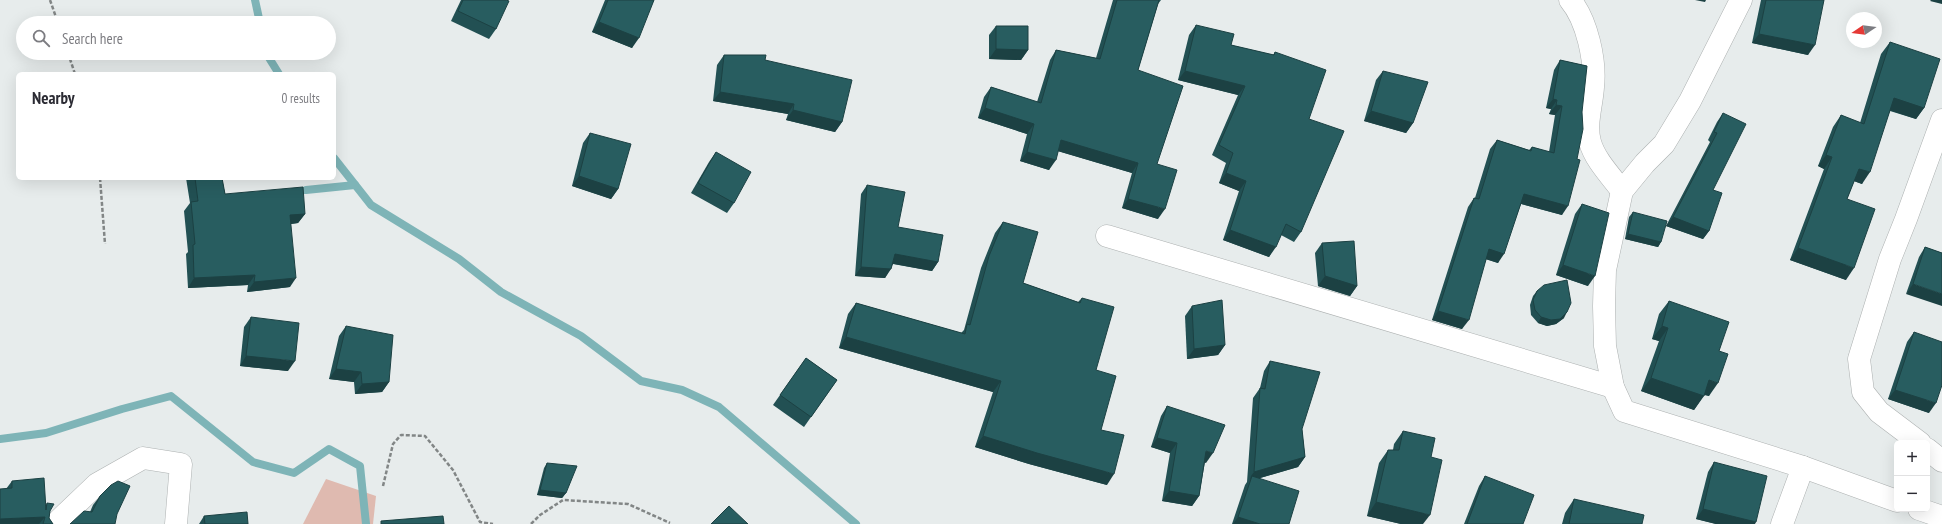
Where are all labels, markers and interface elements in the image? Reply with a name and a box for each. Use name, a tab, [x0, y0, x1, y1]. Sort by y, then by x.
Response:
north arrow	[1846, 12, 1882, 48]
search box	[16, 16, 336, 60]
icon: search	[30, 27, 52, 49]
text: Search here	[62, 29, 123, 48]
text: Nearby	[32, 87, 75, 109]
text: 0 results	[281, 90, 320, 107]
map controls	[1894, 440, 1930, 512]
button: +	[1894, 440, 1930, 476]
button: −	[1894, 476, 1930, 512]

